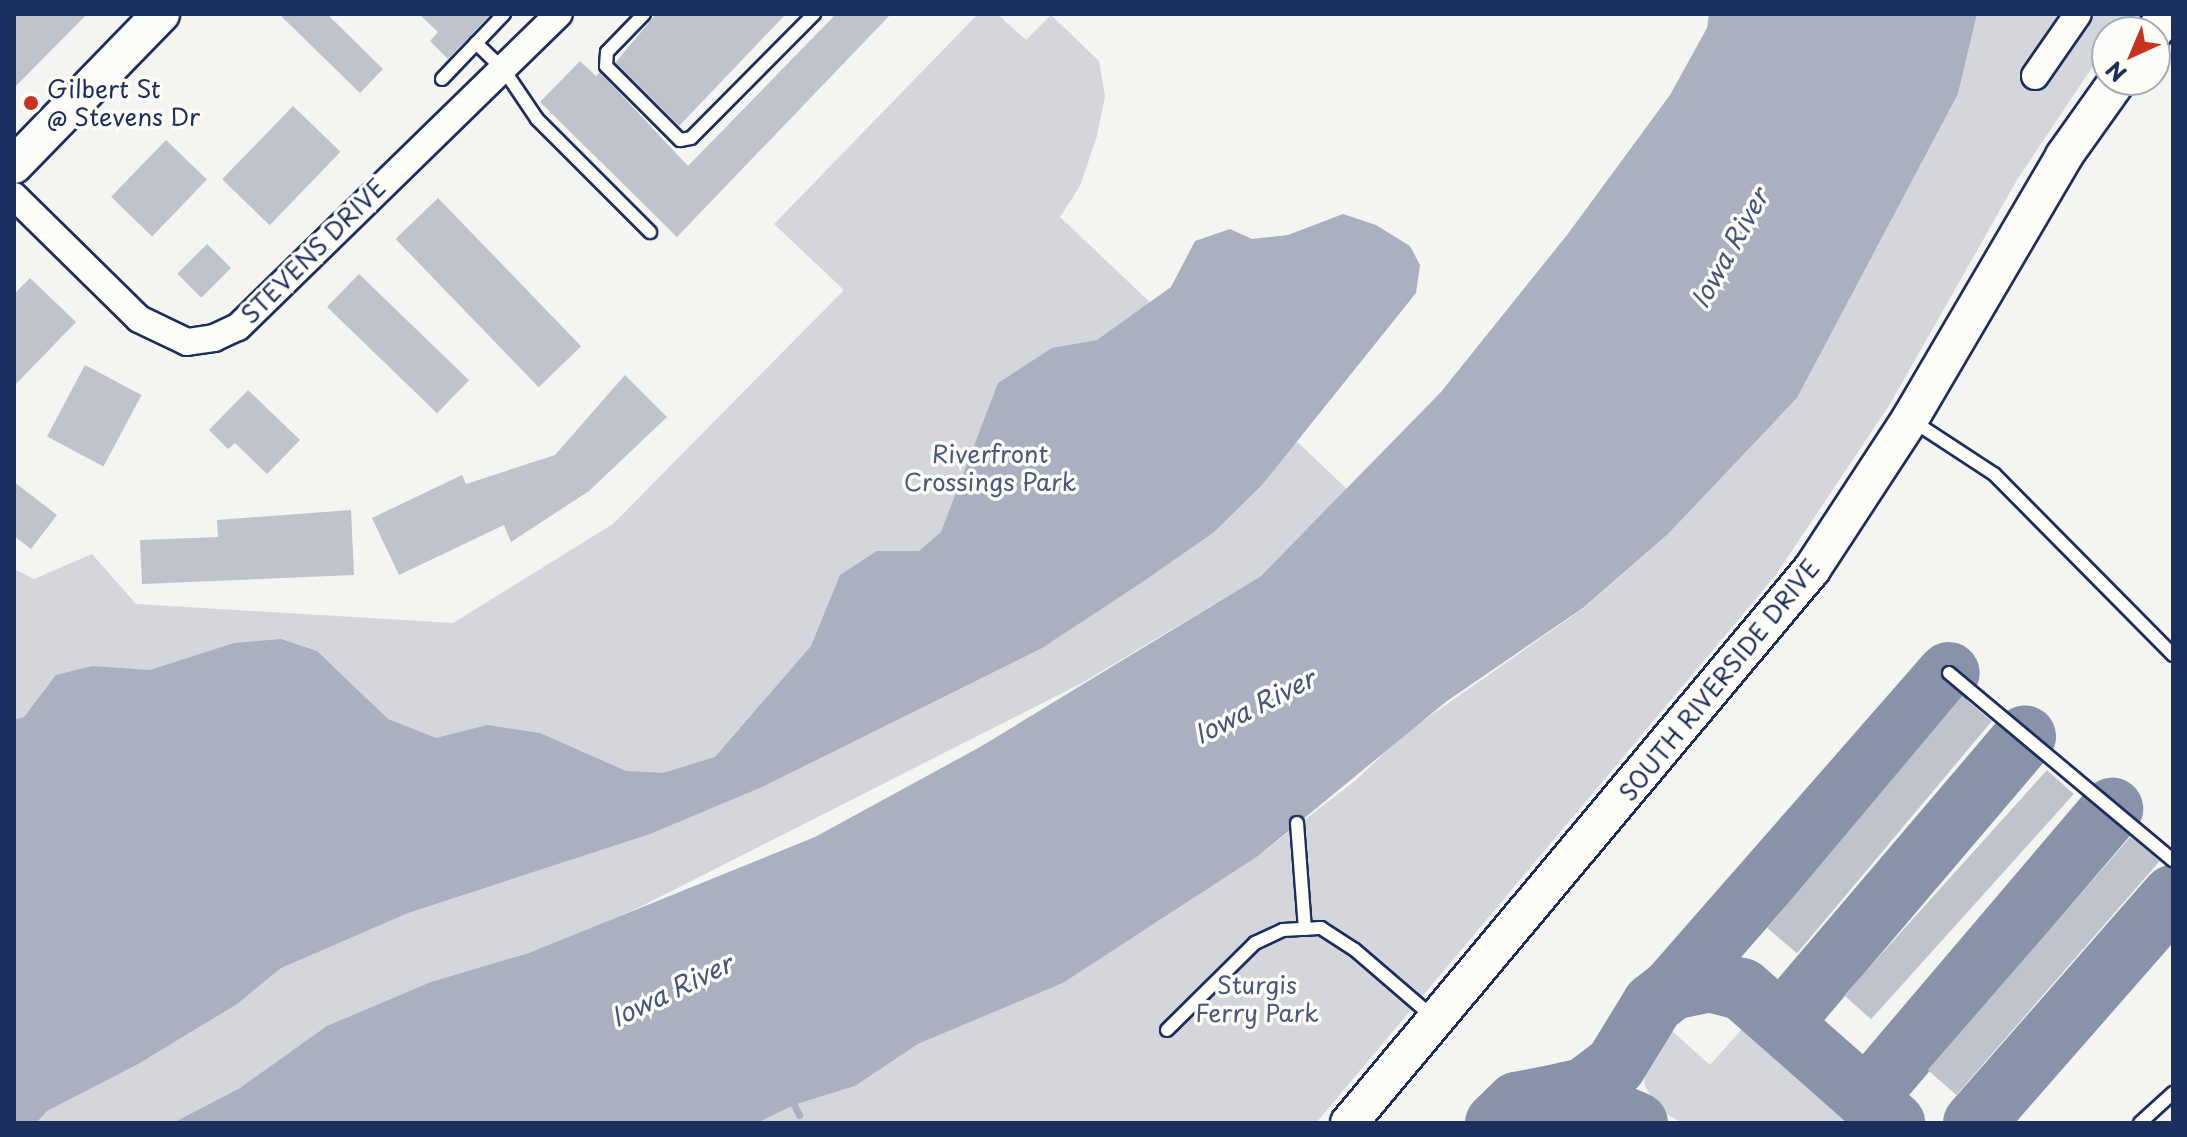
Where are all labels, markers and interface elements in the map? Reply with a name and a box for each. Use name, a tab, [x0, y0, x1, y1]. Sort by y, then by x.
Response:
north arrow	[2091, 16, 2171, 96]
text: N	[2098, 54, 2133, 90]
place label: Gilbert St @ Stevens Dr	[47, 75, 201, 131]
marker: Gilbert St @ Stevens Dr	[22, 94, 40, 112]
street label: STEVENS DRIVE	[235, 173, 391, 329]
water label: Iowa River	[1684, 183, 1774, 313]
park label: Riverfront Crossings Park	[904, 440, 1076, 496]
street label: SOUTH RIVERSIDE DRIVE	[1612, 552, 1826, 808]
water label: Iowa River	[1189, 663, 1319, 749]
water label: Iowa River	[606, 947, 736, 1033]
park label: Sturgis Ferry Park	[1195, 971, 1319, 1027]

